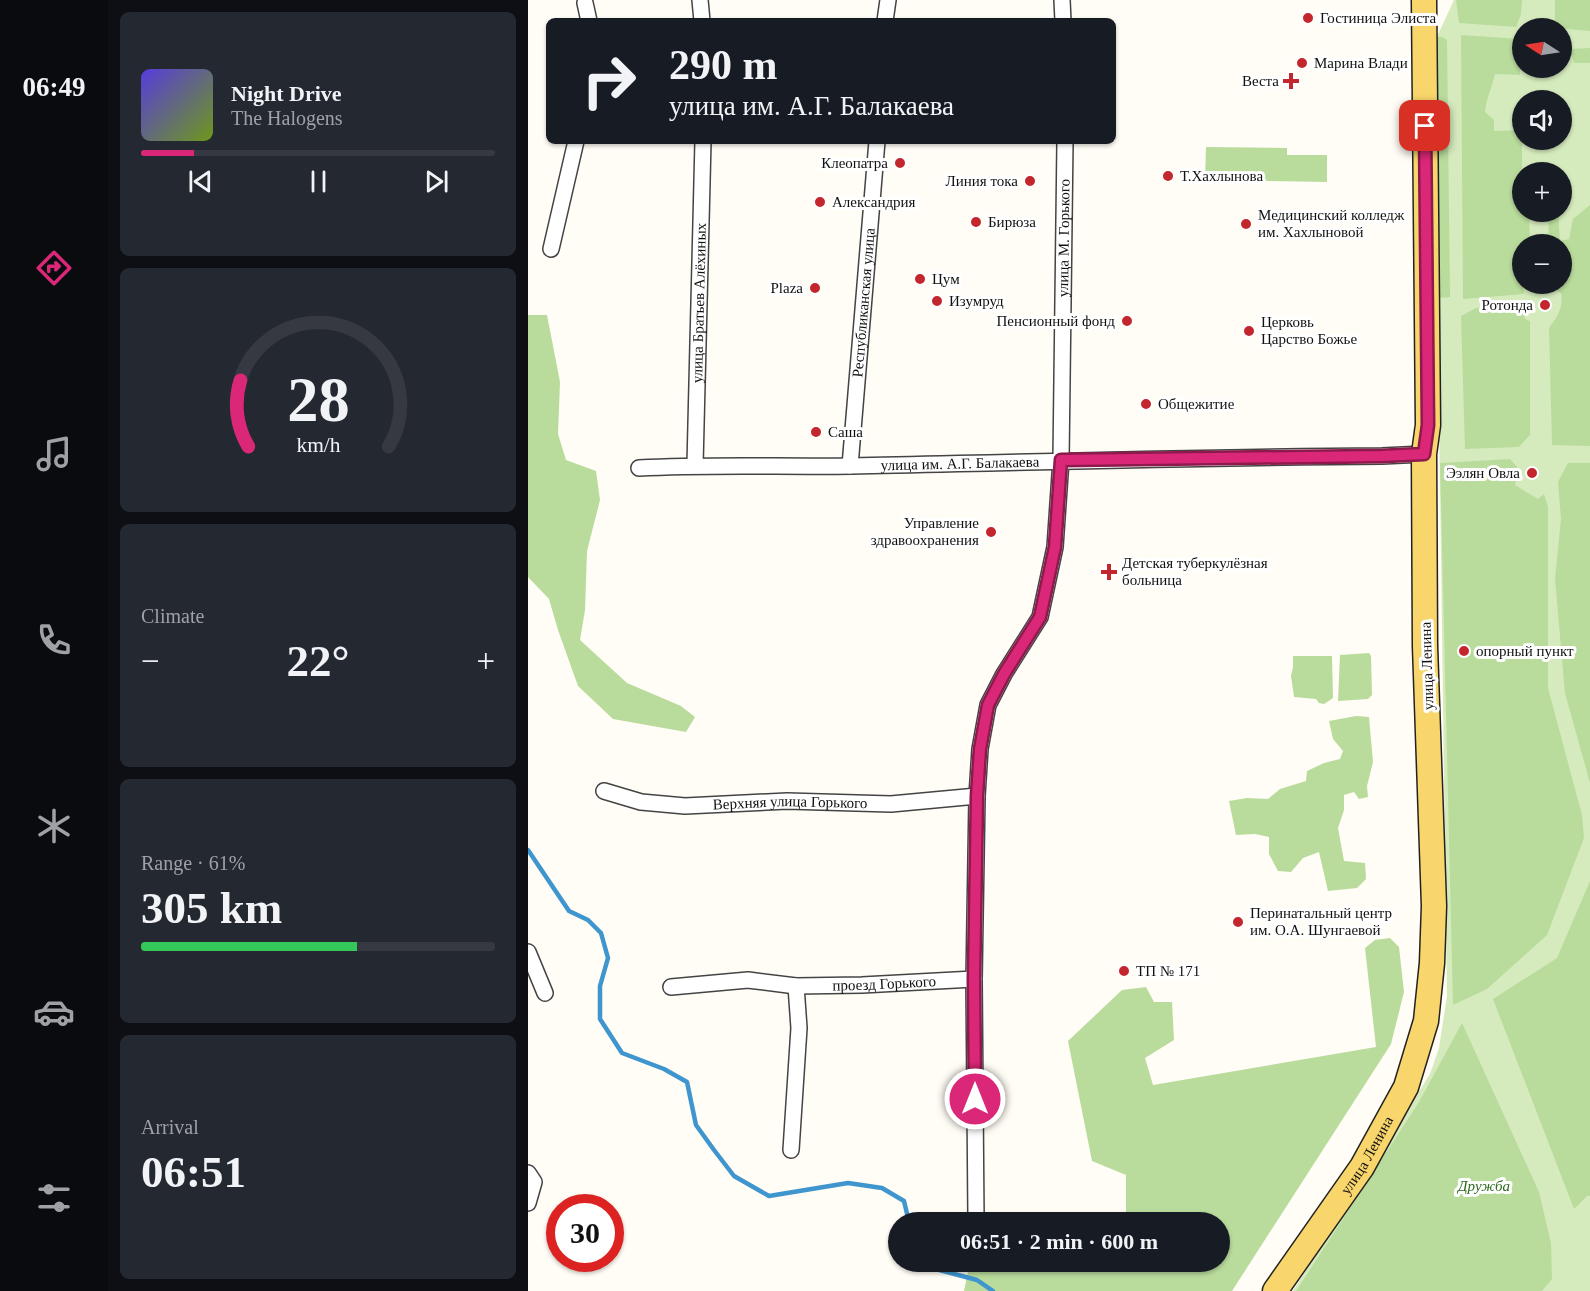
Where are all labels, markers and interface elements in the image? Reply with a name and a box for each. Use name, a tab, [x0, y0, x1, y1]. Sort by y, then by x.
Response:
place label: Гостиница Элиста	[1320, 10, 1437, 26]
marker: Гостиница Элиста	[1301, 11, 1315, 25]
north arrow	[1512, 18, 1572, 78]
map controls	[1512, 18, 1572, 294]
icon: right	[570, 42, 648, 120]
text: 290 m	[669, 42, 778, 88]
place label: Марина Влади	[1314, 55, 1408, 71]
marker: Марина Влади	[1295, 56, 1309, 70]
text: 06:49	[23, 72, 86, 102]
place label: Веста	[1242, 73, 1279, 89]
marker: Веста	[1284, 74, 1298, 88]
text: Night Drive	[231, 81, 342, 106]
button: sound	[1512, 90, 1572, 150]
text: улица им. А.Г. Балакаева	[669, 91, 954, 121]
pin	[1399, 100, 1450, 151]
text: The Halogens	[231, 107, 343, 129]
icon: arrive	[1408, 109, 1441, 142]
place label: Клеопатра	[821, 155, 888, 171]
marker: Клеопатра	[893, 156, 907, 170]
button: +	[1512, 162, 1572, 222]
icon: previous	[184, 165, 217, 198]
icon: pause	[302, 165, 335, 198]
icon: next	[420, 165, 453, 198]
place label: Т.Хахлынова	[1180, 168, 1263, 184]
marker: Т.Хахлынова	[1161, 169, 1175, 183]
place label: Линия тока	[946, 173, 1018, 189]
marker: Линия тока	[1023, 174, 1037, 188]
street label: улица М. Горького	[1055, 179, 1073, 297]
place label: Александрия	[832, 194, 916, 210]
marker: Александрия	[813, 195, 827, 209]
place label: Медицинский колледж им. Хахлыновой	[1258, 207, 1405, 240]
place label: Бирюза	[988, 214, 1036, 230]
marker: Бирюза	[969, 215, 983, 229]
marker: Медицинский колледж им. Хахлыновой	[1239, 217, 1253, 231]
street label: улица Братьев Алёхиных	[689, 222, 709, 383]
street label: Республиканская улица	[849, 227, 878, 378]
button: −	[1512, 234, 1572, 294]
icon: directions	[33, 247, 75, 289]
place label: Цум	[932, 271, 960, 287]
marker: Цум	[913, 272, 927, 286]
place label: Plaza	[771, 280, 803, 296]
marker: Plaza	[808, 281, 822, 295]
place label: Изумруд	[949, 293, 1004, 309]
marker: Изумруд	[930, 294, 944, 308]
place label: Ротонда	[1482, 297, 1533, 313]
marker: Ротонда	[1538, 298, 1552, 312]
place label: Пенсионный фонд	[997, 313, 1115, 329]
marker: Пенсионный фонд	[1120, 314, 1134, 328]
place label: Церковь Царство Божье	[1261, 314, 1357, 347]
marker: Церковь Царство Божье	[1242, 324, 1256, 338]
text: 28	[287, 365, 349, 434]
place label: Общежитие	[1158, 396, 1235, 412]
marker: Общежитие	[1139, 397, 1153, 411]
place label: Саша	[828, 424, 863, 440]
marker: Саша	[809, 425, 823, 439]
icon: music	[33, 433, 75, 475]
text: km/h	[296, 433, 340, 457]
street label: улица им. А.Г. Балакаева	[881, 454, 1040, 473]
place label: Ээлян Овла	[1446, 465, 1520, 481]
marker: Ээлян Овла	[1525, 466, 1539, 480]
place label: Управление здравоохранения	[871, 515, 979, 548]
marker: Управление здравоохранения	[984, 525, 998, 539]
place label: Детская туберкулёзная больница	[1122, 555, 1268, 588]
marker: Детская туберкулёзная больница	[1100, 563, 1118, 581]
text: Climate	[141, 605, 204, 627]
icon: phone	[33, 619, 75, 661]
street label: улица Ленина	[1417, 621, 1437, 710]
text: 22°	[287, 636, 350, 686]
text: −	[141, 643, 160, 679]
text: +	[476, 643, 495, 679]
place label: опорный пункт	[1476, 643, 1574, 659]
marker: опорный пункт	[1457, 644, 1471, 658]
street label: Верхняя улица Горького	[712, 793, 868, 813]
icon: climate	[33, 805, 75, 847]
text: Range · 61%	[141, 852, 245, 874]
text: 305 km	[141, 883, 282, 933]
place label: Перинатальный центр им. О.А. Шунгаевой	[1250, 905, 1392, 938]
marker: Перинатальный центр им. О.А. Шунгаевой	[1231, 915, 1245, 929]
place label: ТП № 171	[1136, 963, 1200, 979]
marker: ТП № 171	[1117, 964, 1131, 978]
street label: проезд Горького	[832, 973, 936, 993]
icon: car	[33, 991, 75, 1033]
position arrow	[943, 1067, 1007, 1131]
street label: улица Ленина	[1337, 1113, 1396, 1198]
text: Arrival	[141, 1116, 199, 1138]
text: 06:51	[141, 1147, 246, 1197]
icon: filters	[33, 1177, 75, 1219]
park label: Дружба	[1456, 1178, 1510, 1194]
speed limit sign: 30	[546, 1194, 624, 1272]
text: 06:51 · 2 min · 600 m	[960, 1229, 1158, 1254]

